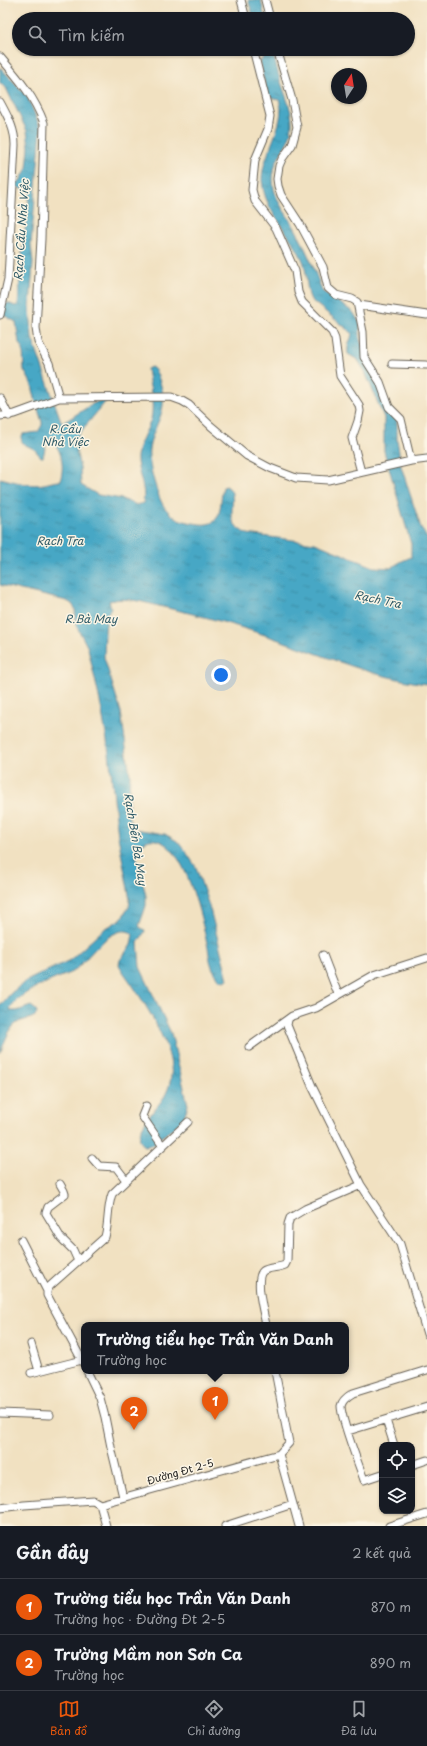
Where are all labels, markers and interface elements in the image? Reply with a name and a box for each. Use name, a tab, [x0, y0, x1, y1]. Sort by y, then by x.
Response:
search box	[12, 12, 415, 56]
icon: search	[26, 23, 48, 45]
text: Tìm kiếm	[58, 23, 125, 46]
north arrow	[331, 68, 367, 104]
water label: Rạch Cầu Nhà Việc	[9, 178, 33, 281]
water label: R.Cầu Nhà Việc	[42, 420, 90, 450]
water label: Rạch Tra	[36, 532, 84, 549]
water label: Rạch Tra	[353, 586, 403, 612]
water label: R.Bà May	[65, 610, 118, 627]
your location	[211, 665, 231, 685]
water label: Rạch Bến Bà May	[120, 791, 152, 887]
popup	[81, 1322, 349, 1374]
text: Trường tiểu học Trần Văn Danh	[97, 1327, 333, 1350]
text: Trường học	[97, 1350, 167, 1369]
pin: 1	[202, 1387, 228, 1420]
pin: 2	[121, 1397, 147, 1430]
map controls	[379, 1442, 415, 1514]
button: locate	[379, 1442, 415, 1478]
street label: Đường Đt 2-5	[145, 1454, 215, 1488]
button: layers	[379, 1478, 415, 1514]
text: Gần đây	[16, 1539, 89, 1565]
text: 2 kết quả	[352, 1543, 411, 1562]
text: Trường tiểu học Trần Văn Danh	[54, 1586, 291, 1609]
text: 1	[26, 1597, 32, 1616]
text: 870 m	[371, 1597, 411, 1616]
text: Trường học · Đường Đt 2-5	[54, 1609, 225, 1628]
text: Trường Mầm non Sơn Ca	[54, 1642, 242, 1665]
text: 2	[24, 1653, 34, 1672]
text: 890 m	[370, 1653, 411, 1672]
text: Trường học	[54, 1665, 124, 1684]
tab: Bản đồ	[50, 1698, 87, 1739]
tab: Chỉ đường	[187, 1698, 241, 1739]
tab: Đã lưu	[341, 1698, 377, 1739]

